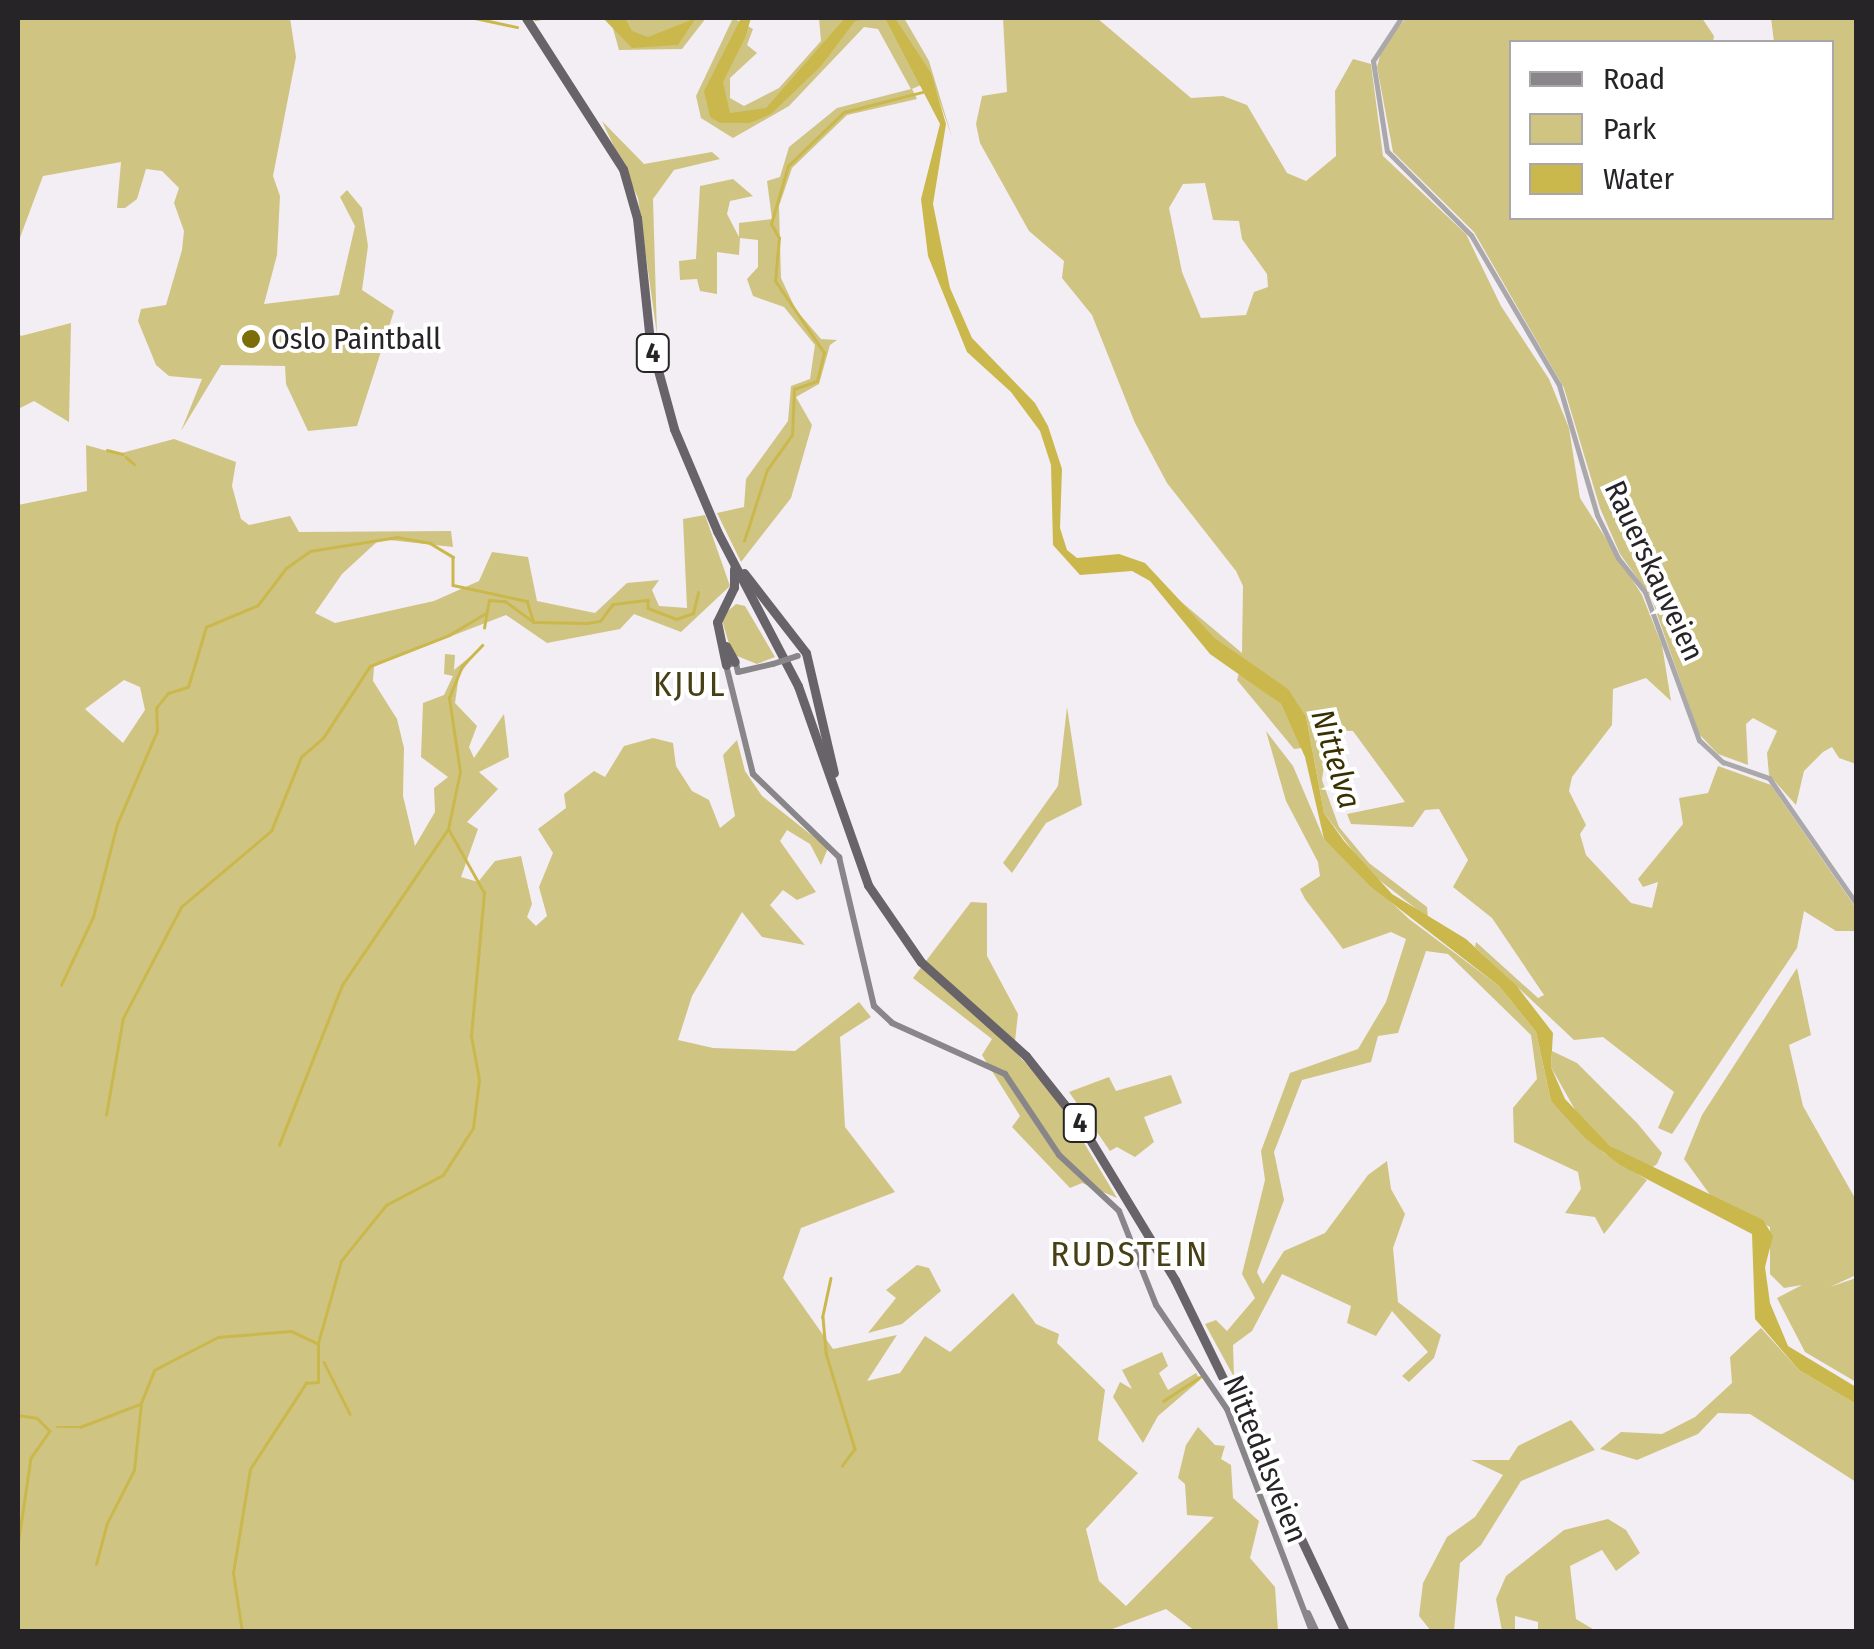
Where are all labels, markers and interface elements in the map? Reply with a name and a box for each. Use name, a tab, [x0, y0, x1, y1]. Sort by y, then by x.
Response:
legend	[1509, 40, 1834, 220]
text: Road	[1603, 61, 1665, 97]
text: Park	[1603, 111, 1656, 147]
text: Water	[1603, 161, 1674, 197]
place label: Oslo Paintball	[271, 321, 441, 357]
marker: Oslo Paintball	[240, 328, 262, 350]
road number: 4	[636, 330, 670, 376]
street label: Rauerskauveien	[1597, 475, 1711, 667]
district label: KJUL	[653, 663, 727, 705]
water label: Nittelva	[1303, 705, 1369, 813]
road number: 4	[1062, 1100, 1098, 1146]
district label: RUDSTEIN	[1050, 1233, 1210, 1275]
street label: Nittedalsveien	[1215, 1370, 1315, 1548]

